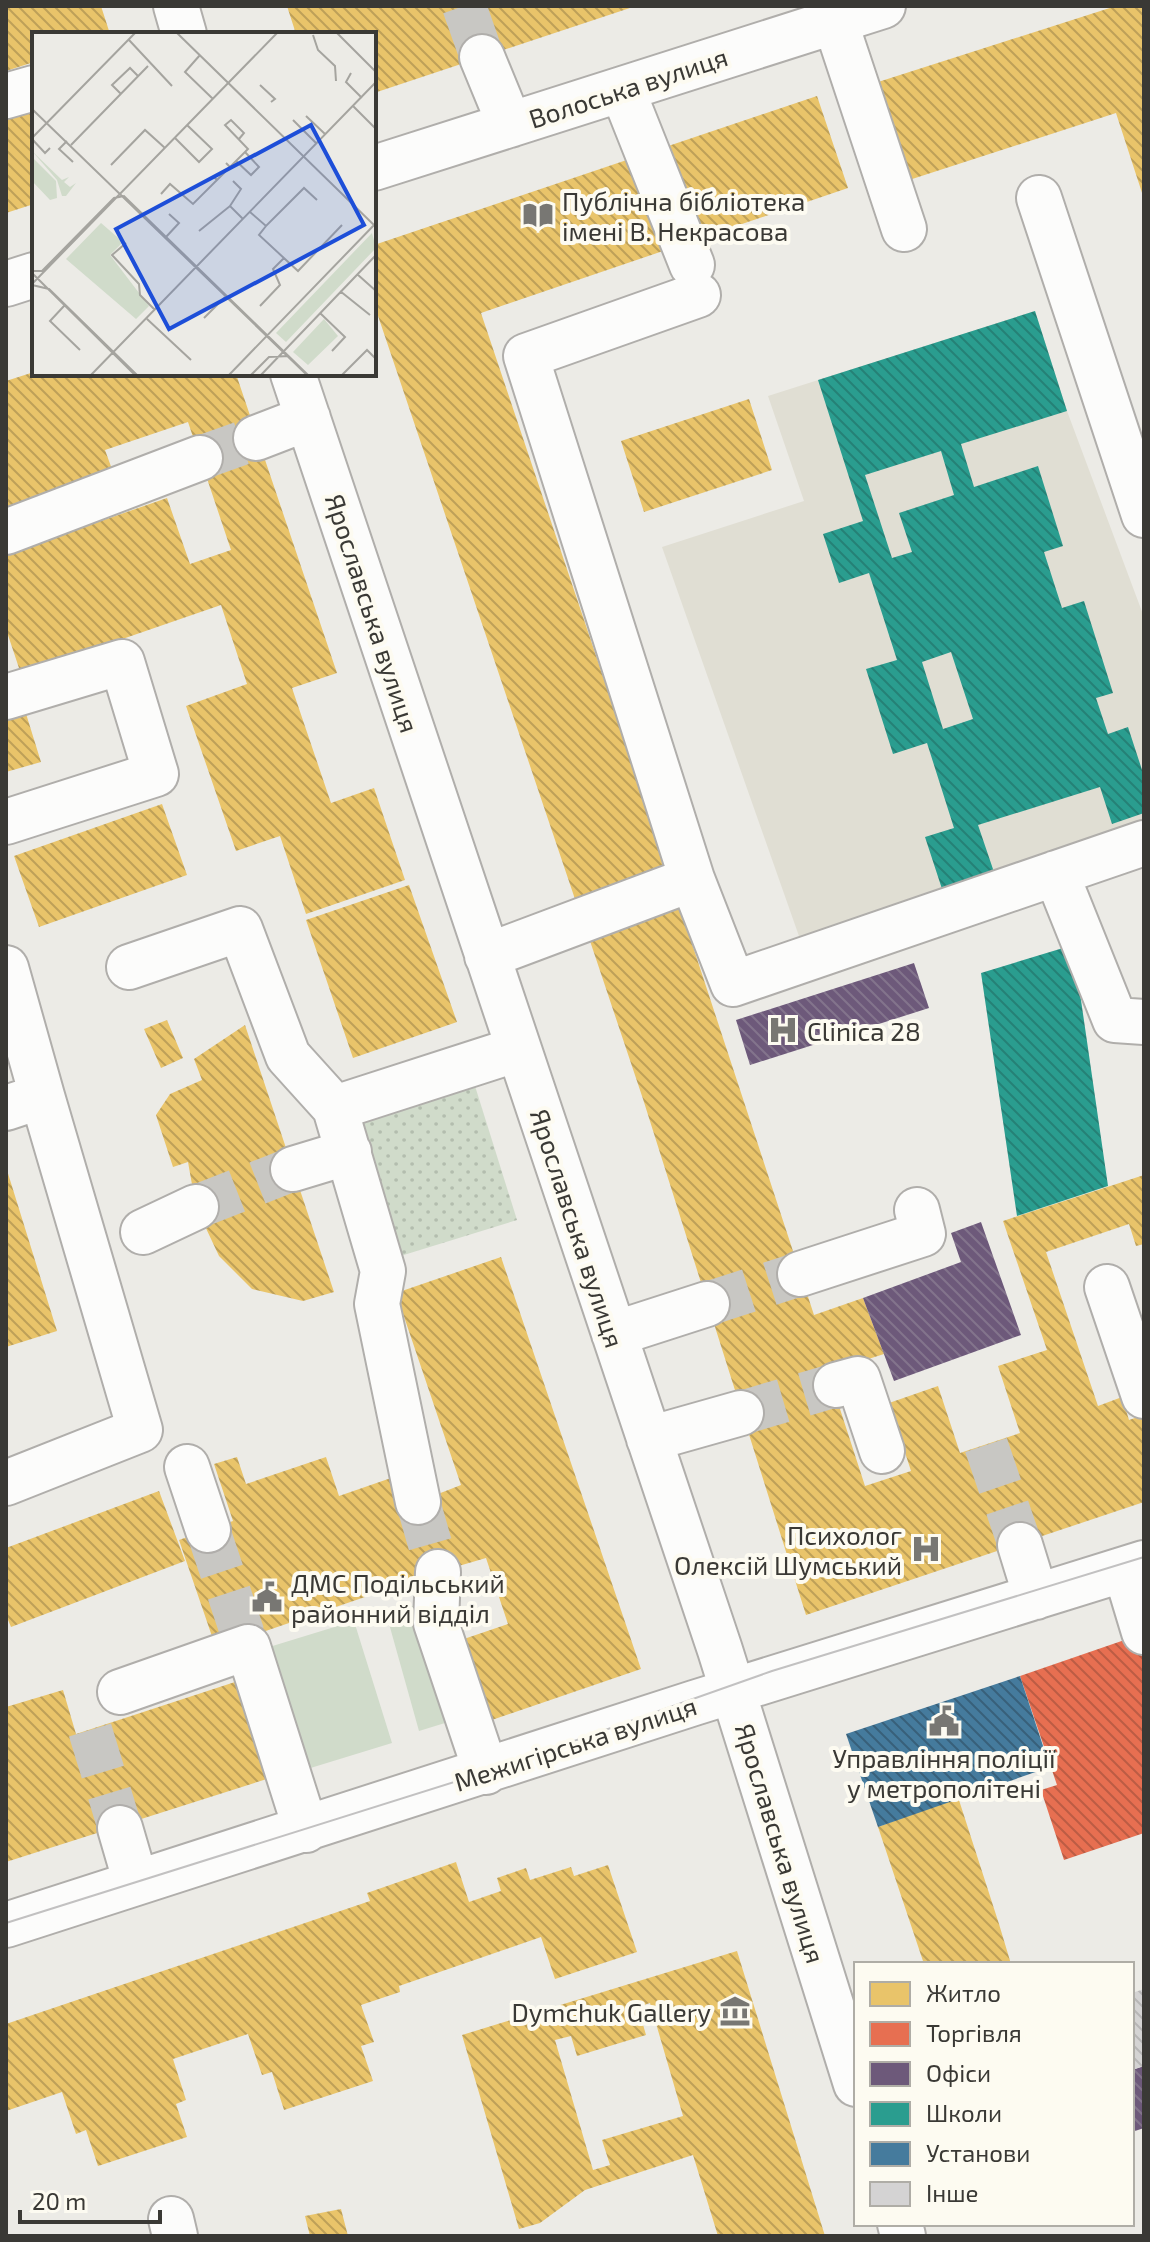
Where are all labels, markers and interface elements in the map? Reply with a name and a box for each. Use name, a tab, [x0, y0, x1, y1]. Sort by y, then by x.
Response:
inset map	[32, 32, 376, 376]
street label: Волоська вулиця	[525, 40, 732, 135]
place label: Публічна бібліотека імені В. Некрасова	[562, 185, 805, 246]
library icon: Публічна бібліотека імені В. Некрасова	[521, 198, 555, 232]
street label: Ярославська вулиця	[319, 490, 426, 737]
hospital icon: Clinica 28	[766, 1013, 800, 1047]
place label: Clinica 28	[807, 1015, 921, 1046]
street label: Ярославська вулиця	[524, 1105, 631, 1352]
place label: Психолог Олексій Шумський	[674, 1519, 902, 1581]
hospital icon: Психолог Олексій Шумський	[909, 1532, 943, 1566]
place label: ДМС Подільський районний відділ	[291, 1567, 505, 1628]
public building icon: ДМС Подільський районний відділ	[250, 1580, 284, 1614]
street label: Межигірська вулиця	[450, 1689, 700, 1798]
public building icon: Управління поліції у метрополітені	[927, 1704, 961, 1738]
street label: Ярославська вулиця	[729, 1719, 832, 1967]
place label: Управління поліції у метрополітені	[832, 1742, 1056, 1804]
legend	[854, 1962, 1134, 2226]
text: Житло	[926, 1978, 1001, 2007]
museum icon: Dymchuk Gallery	[718, 1994, 752, 2028]
place label: Dymchuk Gallery	[512, 1996, 711, 2027]
text: Торгівля	[926, 2018, 1022, 2047]
text: Офіси	[926, 2058, 991, 2087]
text: Школи	[926, 2098, 1002, 2127]
text: Установи	[926, 2138, 1030, 2167]
scale bar	[20, 2174, 160, 2224]
text: Інше	[926, 2178, 979, 2207]
text: 20 m	[32, 2186, 86, 2215]

